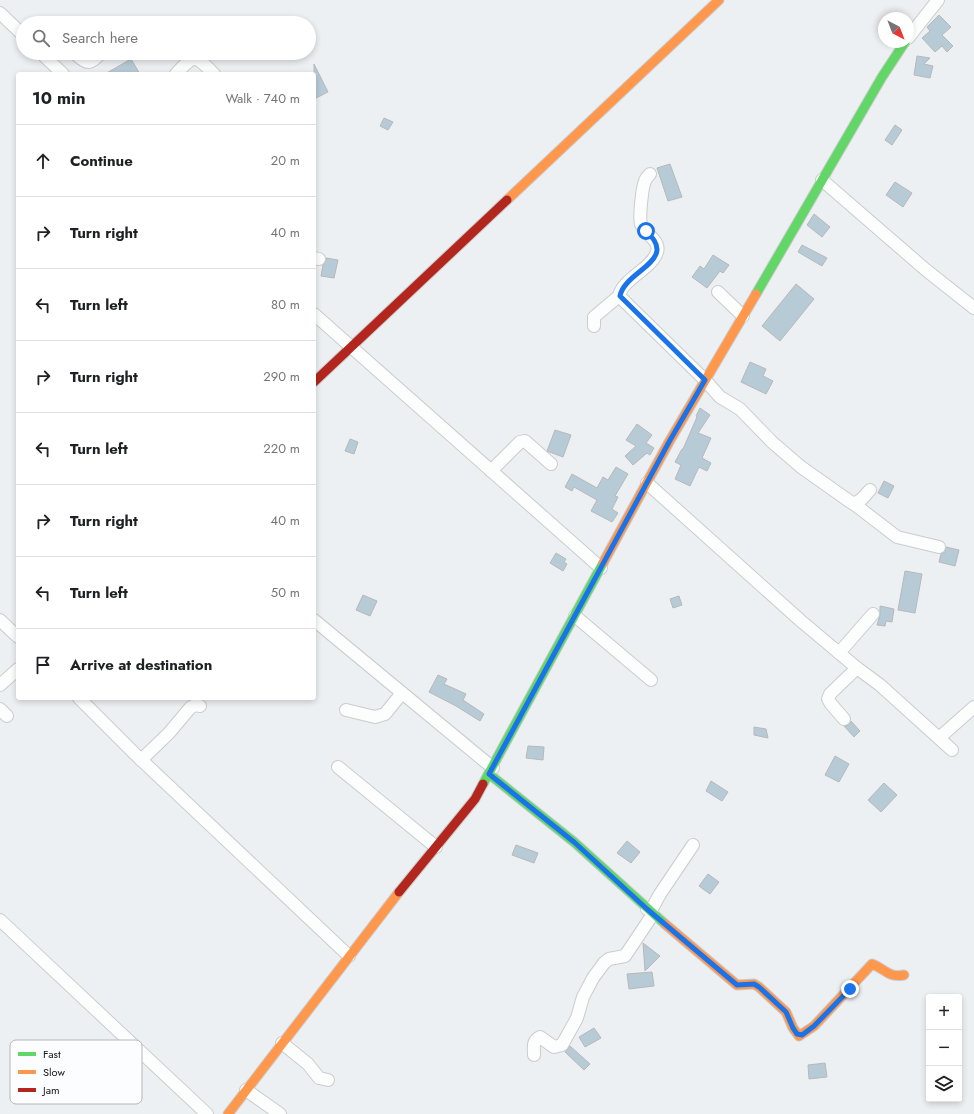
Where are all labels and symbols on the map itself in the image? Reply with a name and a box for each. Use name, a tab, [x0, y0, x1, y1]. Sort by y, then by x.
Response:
north arrow	[878, 12, 914, 48]
route start	[637, 222, 655, 240]
route end	[841, 980, 859, 998]
legend	[10, 1040, 142, 1104]
text: Fast	[43, 1046, 61, 1062]
text: Slow	[43, 1064, 65, 1080]
text: Jam	[41, 1082, 60, 1098]

